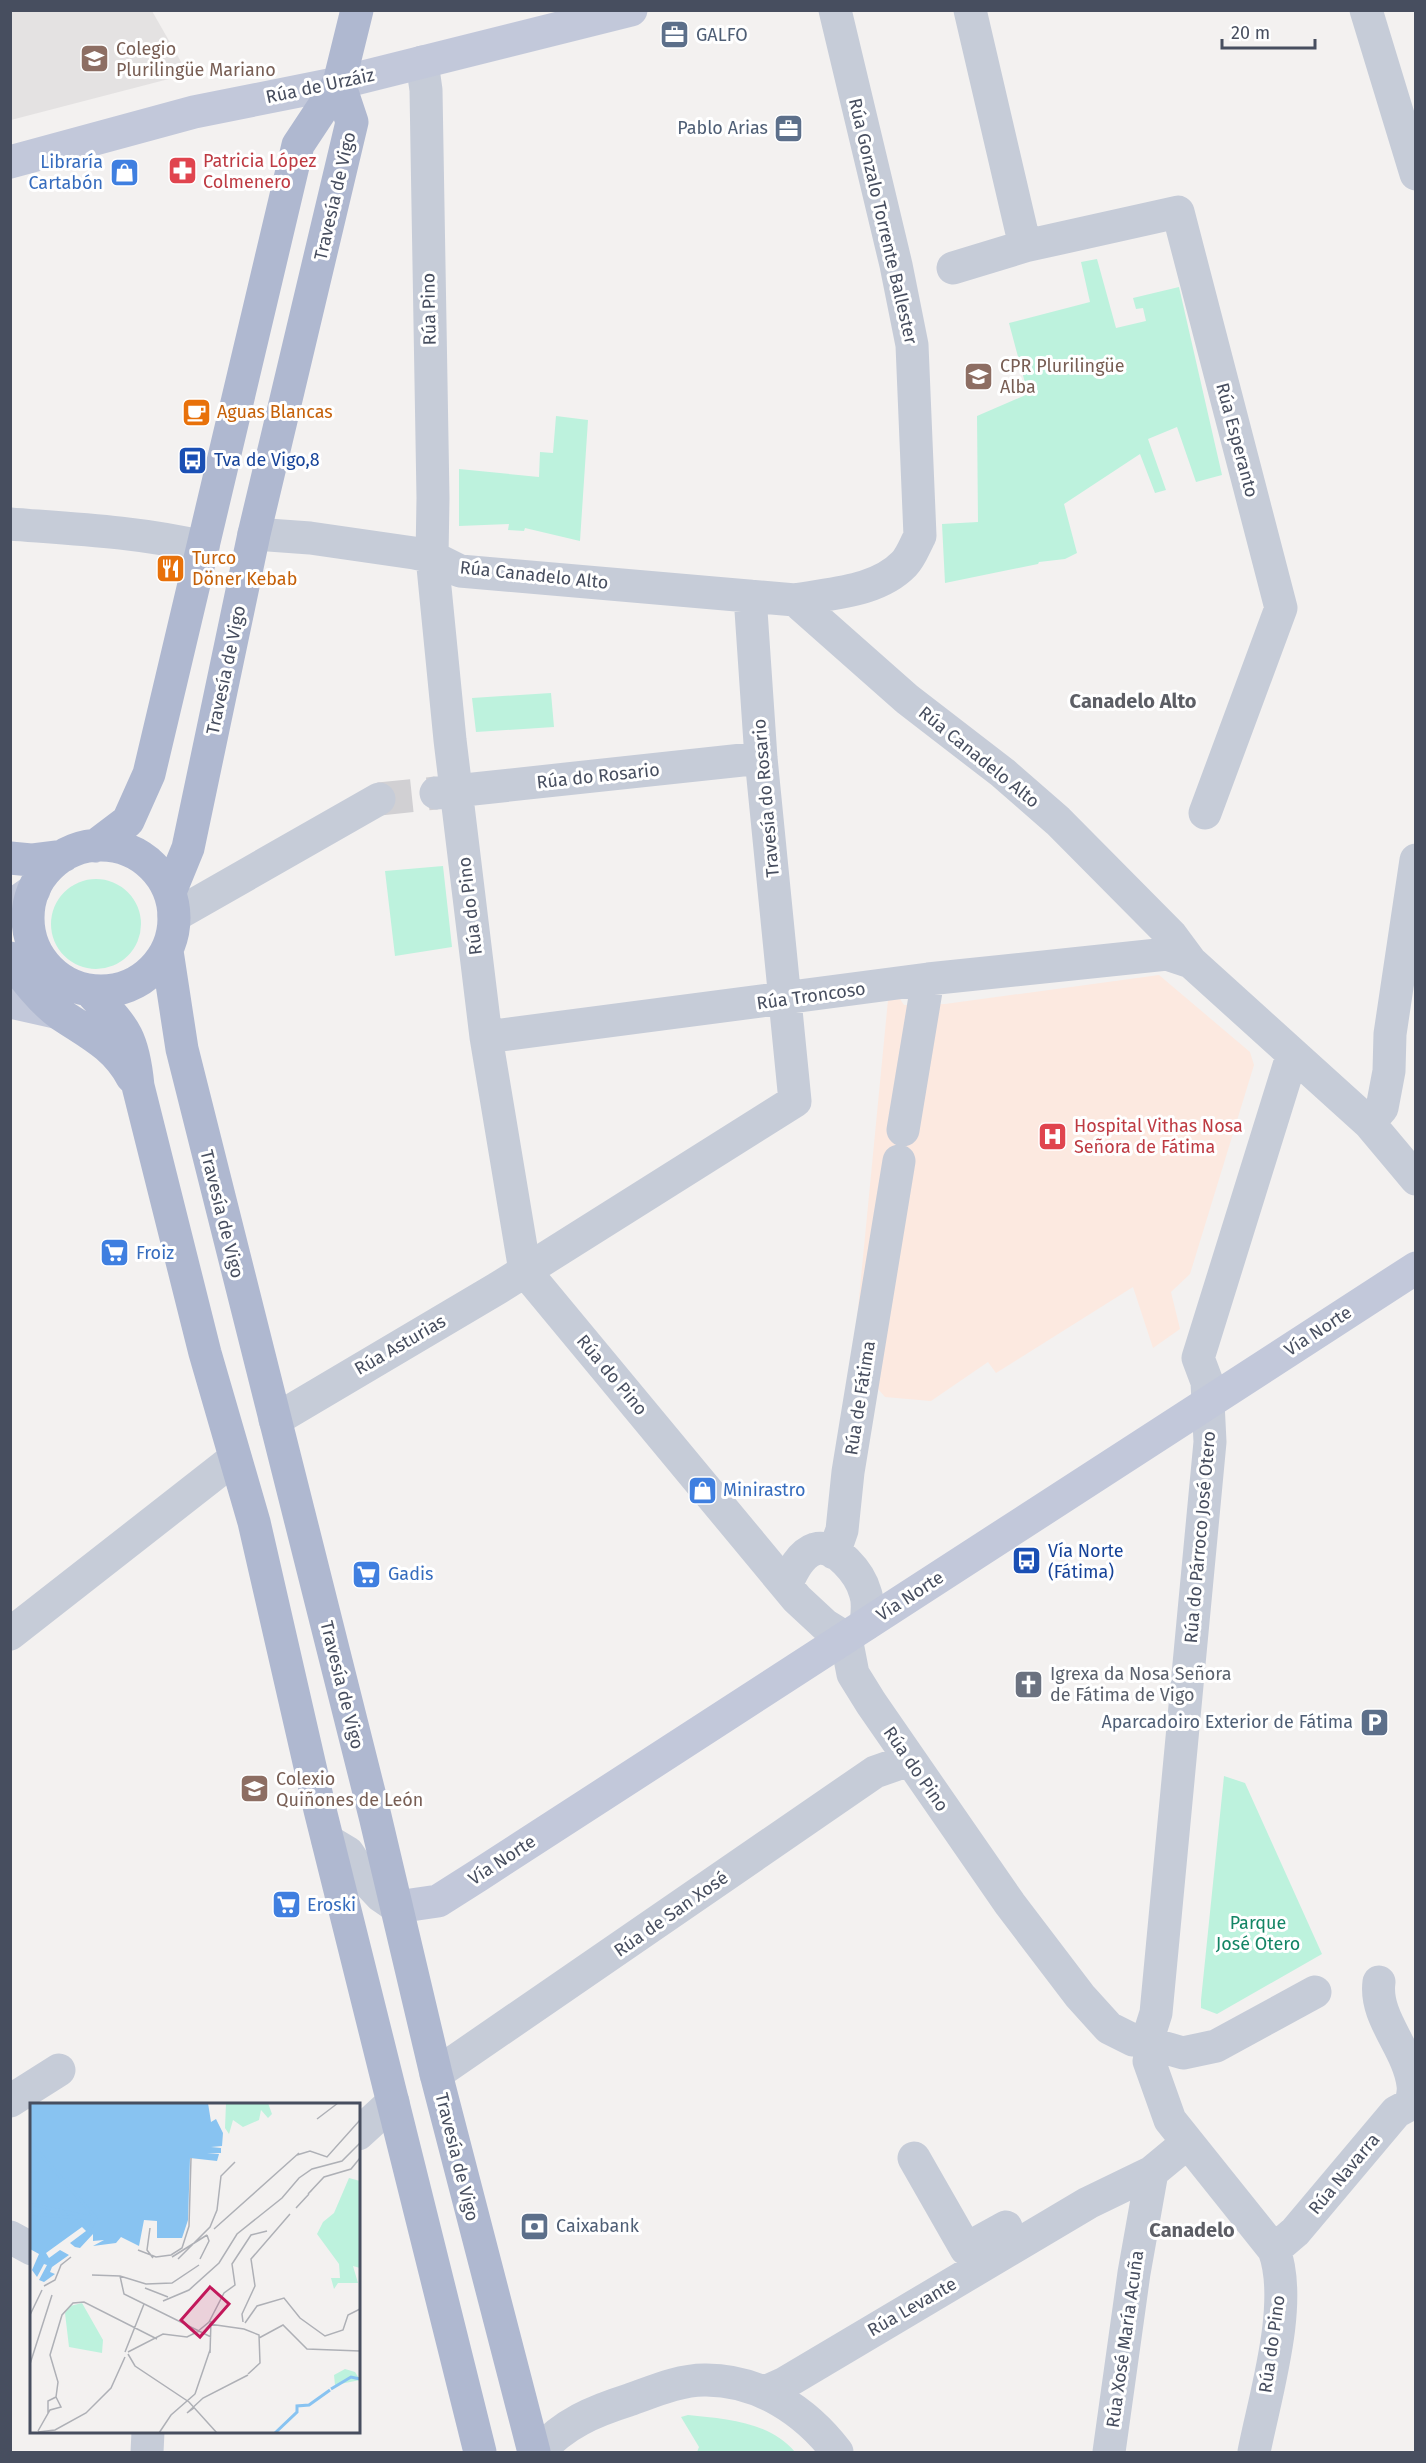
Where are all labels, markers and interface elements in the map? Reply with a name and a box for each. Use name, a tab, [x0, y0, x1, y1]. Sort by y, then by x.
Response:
scale bar	[1222, 12, 1315, 50]
office icon: GALFO	[659, 19, 691, 51]
text: 20 m	[1231, 22, 1270, 44]
place label: GALFO	[696, 24, 748, 46]
place label: Colegio Plurilingüe Mariano	[116, 38, 276, 81]
school or university icon: Colegio Plurilingüe Mariano	[79, 43, 111, 75]
street label: Rúa de Urzáiz	[264, 64, 376, 108]
street label: Rúa Gonzalo Torrente Ballester	[844, 96, 922, 346]
office icon: Pablo Arias	[773, 112, 805, 144]
place label: Pablo Arias	[677, 117, 768, 139]
street label: Travesía de Vigo	[310, 130, 360, 262]
place label: Patricia López Colmenero	[203, 150, 316, 193]
place label: Libraría Cartabón	[28, 151, 103, 194]
pharmacy icon: Patricia López Colmenero	[166, 155, 198, 187]
shop icon: Libraría Cartabón	[108, 156, 140, 188]
street label: Rúa Pino	[417, 273, 441, 345]
place label: CPR Plurilingüe Alba	[1000, 355, 1125, 398]
school or university icon: CPR Plurilingüe Alba	[963, 360, 995, 392]
street label: Rúa Esperanto	[1211, 380, 1263, 500]
cafe icon: Aguas Blancas	[180, 396, 212, 428]
place label: Aguas Blancas	[217, 401, 333, 423]
bus stop icon: Tva de Vigo,8	[177, 444, 209, 476]
place label: Tva de Vigo,8	[214, 449, 320, 471]
place label: Turco Döner Kebab	[192, 547, 297, 590]
restaurant icon: Turco Döner Kebab	[155, 552, 187, 584]
street label: Rúa Canadelo Alto	[459, 556, 609, 594]
street label: Travesía de Vigo	[202, 604, 250, 736]
district label: Canadelo Alto	[1070, 689, 1197, 713]
street label: Rúa Canadelo Alto	[914, 701, 1044, 813]
street label: Travesía do Rosario	[748, 718, 784, 878]
street label: Rúa do Rosario	[535, 759, 661, 793]
street label: Rúa do Pino	[453, 856, 487, 956]
street label: Rúa Troncoso	[755, 977, 867, 1015]
place label: Hospital Vithas Nosa Señora de Fátima	[1074, 1115, 1243, 1158]
hospital icon: Hospital Vithas Nosa Señora de Fátima	[1037, 1120, 1069, 1152]
street label: Travesía de Vigo	[195, 1148, 249, 1280]
supermarket icon: Froiz	[99, 1237, 131, 1269]
place label: Froiz	[136, 1242, 174, 1264]
street label: Vía Norte	[1280, 1301, 1356, 1361]
street label: Rúa Asturias	[350, 1310, 450, 1380]
street label: Rúa do Pino	[572, 1330, 652, 1420]
street label: Rúa de Fátima	[840, 1339, 880, 1457]
street label: Rúa do Párroco José Otero	[1180, 1430, 1220, 1644]
shop icon: Minirastro	[686, 1474, 718, 1506]
place label: Minirastro	[723, 1479, 805, 1501]
place label: Vía Norte (Fátima)	[1048, 1540, 1124, 1583]
bus stop icon: Vía Norte (Fátima)	[1011, 1545, 1043, 1577]
supermarket icon: Gadis	[351, 1558, 383, 1590]
place label: Gadis	[388, 1563, 433, 1585]
street label: Vía Norte	[872, 1566, 948, 1626]
street label: Travesía de Vigo	[315, 1619, 369, 1751]
place label: Igrexa da Nosa Señora de Fátima de Vigo	[1050, 1663, 1231, 1706]
church icon: Igrexa da Nosa Señora de Fátima de Vigo	[1013, 1668, 1045, 1700]
parking icon: Aparcadoiro Exterior de Fátima	[1358, 1706, 1390, 1738]
place label: Aparcadoiro Exterior de Fátima	[1101, 1711, 1353, 1733]
street label: Rúa do Pino	[879, 1722, 953, 1816]
place label: Colexio Quiñones de León	[276, 1768, 423, 1811]
school or university icon: Colexio Quiñones de León	[239, 1773, 271, 1805]
street label: Vía Norte	[464, 1830, 540, 1890]
street label: Rúa de San Xosé	[610, 1866, 732, 1962]
supermarket icon: Eroski	[270, 1889, 302, 1921]
place label: Eroski	[307, 1894, 356, 1916]
park label: Parque José Otero	[1216, 1912, 1300, 1955]
street label: Travesía de Vigo	[430, 2091, 484, 2223]
inset map	[30, 2103, 360, 2433]
street label: Rúa Navarra	[1304, 2129, 1384, 2219]
bank icon: Caixabank	[519, 2210, 551, 2242]
place label: Caixabank	[556, 2215, 640, 2237]
district label: Canadelo	[1149, 2218, 1235, 2242]
street label: Rúa Xosé María Acuña	[1102, 2249, 1148, 2429]
street label: Rúa Levante	[864, 2273, 960, 2341]
street label: Rúa do Pino	[1254, 2294, 1290, 2394]

